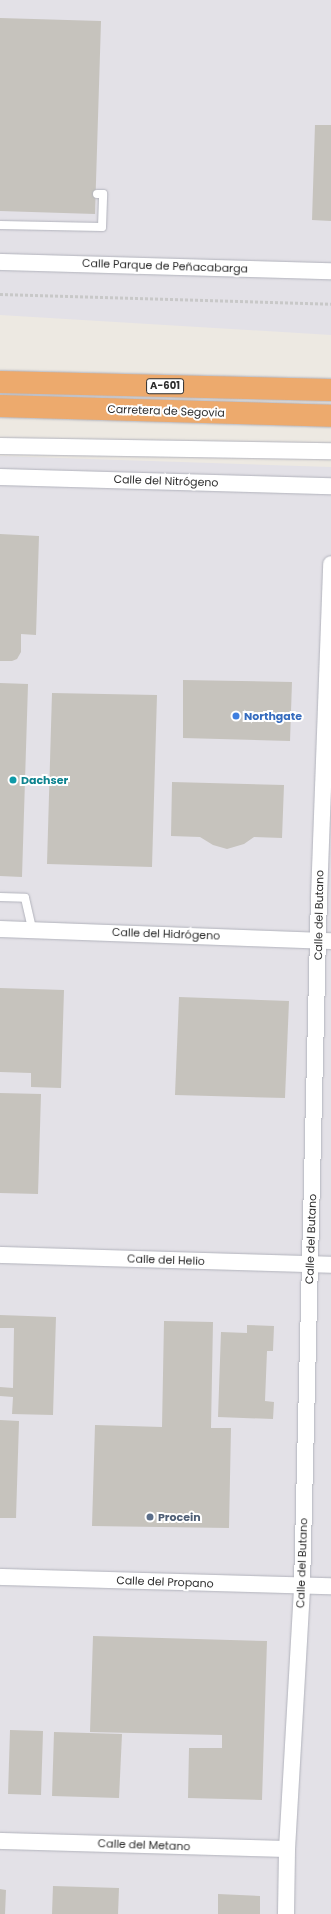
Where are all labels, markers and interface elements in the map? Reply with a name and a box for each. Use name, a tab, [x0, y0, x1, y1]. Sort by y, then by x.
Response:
street label: Calle Parque de Peñacabarga	[82, 257, 248, 275]
road number: A-601	[146, 378, 184, 394]
street label: Carretera de Segovia	[107, 402, 225, 420]
street label: Calle del Nitrógeno	[113, 473, 219, 489]
place label: Northgate	[244, 709, 302, 723]
marker: Northgate	[231, 711, 241, 721]
place label: Dachser	[21, 773, 68, 787]
marker: Dachser	[8, 775, 18, 785]
street label: Calle del Butano	[312, 870, 326, 960]
street label: Calle del Hidrógeno	[112, 926, 220, 942]
street label: Calle del Butano	[303, 1194, 319, 1284]
street label: Calle del Helio	[127, 1252, 205, 1268]
place label: Procein	[158, 1510, 201, 1524]
marker: Procein	[145, 1512, 155, 1522]
street label: Calle del Butano	[294, 1518, 310, 1608]
street label: Calle del Propano	[116, 1574, 214, 1590]
street label: Calle del Metano	[97, 1837, 191, 1853]

